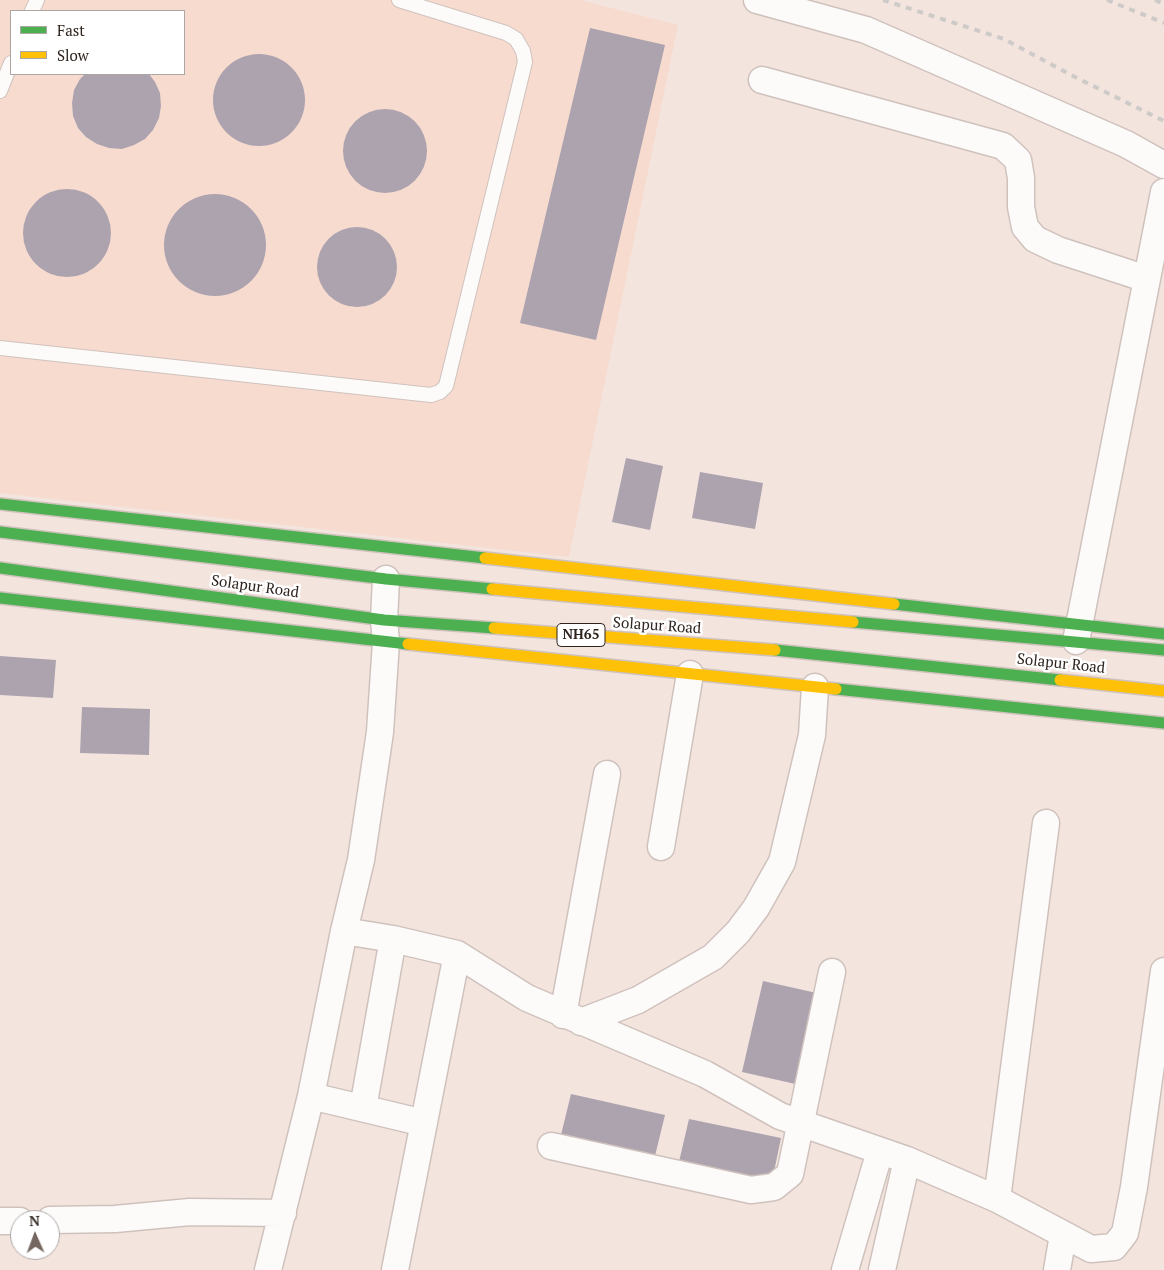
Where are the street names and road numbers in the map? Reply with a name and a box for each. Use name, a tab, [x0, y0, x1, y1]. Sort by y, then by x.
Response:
street label: Solapur Road	[210, 572, 300, 602]
street label: Solapur Road	[612, 614, 702, 638]
road number: NH65	[557, 624, 605, 646]
street label: Solapur Road	[1016, 650, 1106, 678]

